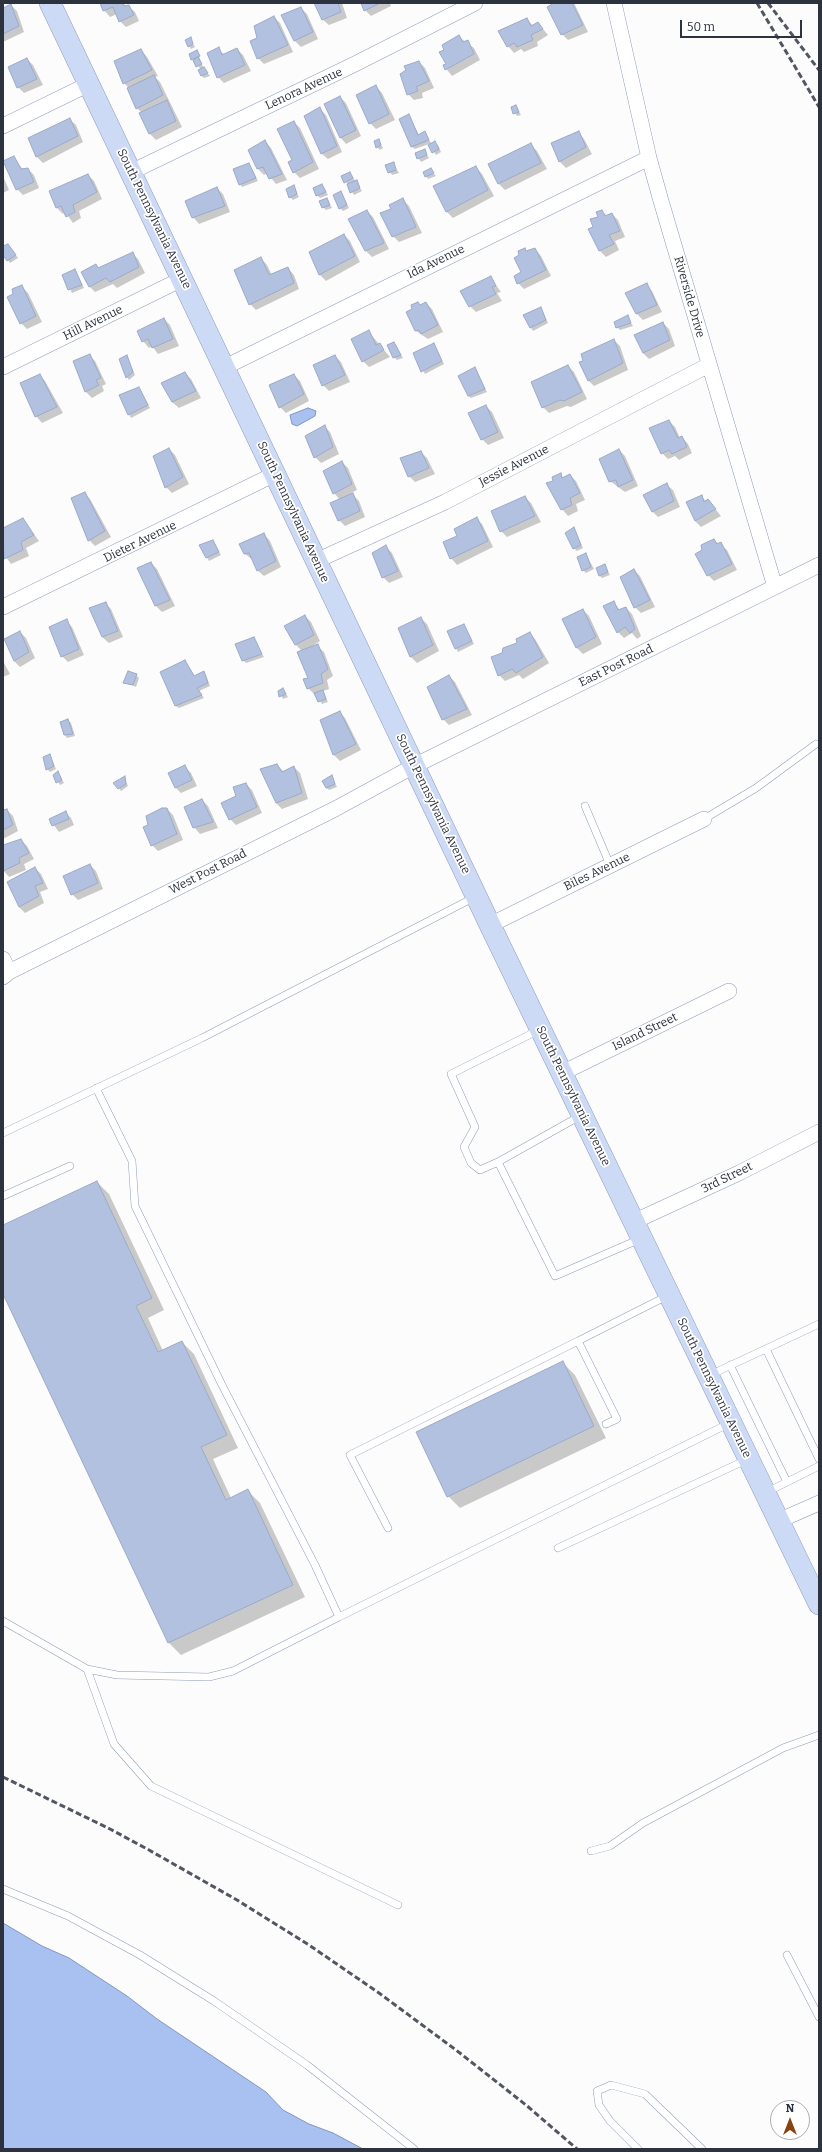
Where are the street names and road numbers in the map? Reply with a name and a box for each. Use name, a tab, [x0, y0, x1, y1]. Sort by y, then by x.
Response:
street label: Lenora Avenue	[263, 65, 345, 113]
street label: South Pennsylvania Avenue	[114, 147, 194, 291]
street label: Ida Avenue	[405, 242, 467, 282]
street label: Riverside Drive	[671, 255, 707, 339]
street label: Hill Avenue	[61, 302, 125, 344]
street label: South Pennsylvania Avenue	[254, 439, 332, 585]
street label: Jessie Avenue	[477, 442, 551, 490]
street label: Dieter Avenue	[101, 518, 179, 566]
street label: East Post Road	[577, 642, 655, 690]
street label: South Pennsylvania Avenue	[393, 732, 473, 876]
street label: West Post Road	[167, 846, 249, 898]
street label: Biles Avenue	[562, 850, 632, 894]
street label: Island Street	[610, 1010, 680, 1054]
street label: South Pennsylvania Avenue	[533, 1024, 613, 1168]
street label: 3rd Street	[699, 1159, 755, 1197]
street label: South Pennsylvania Avenue	[674, 1316, 754, 1460]

